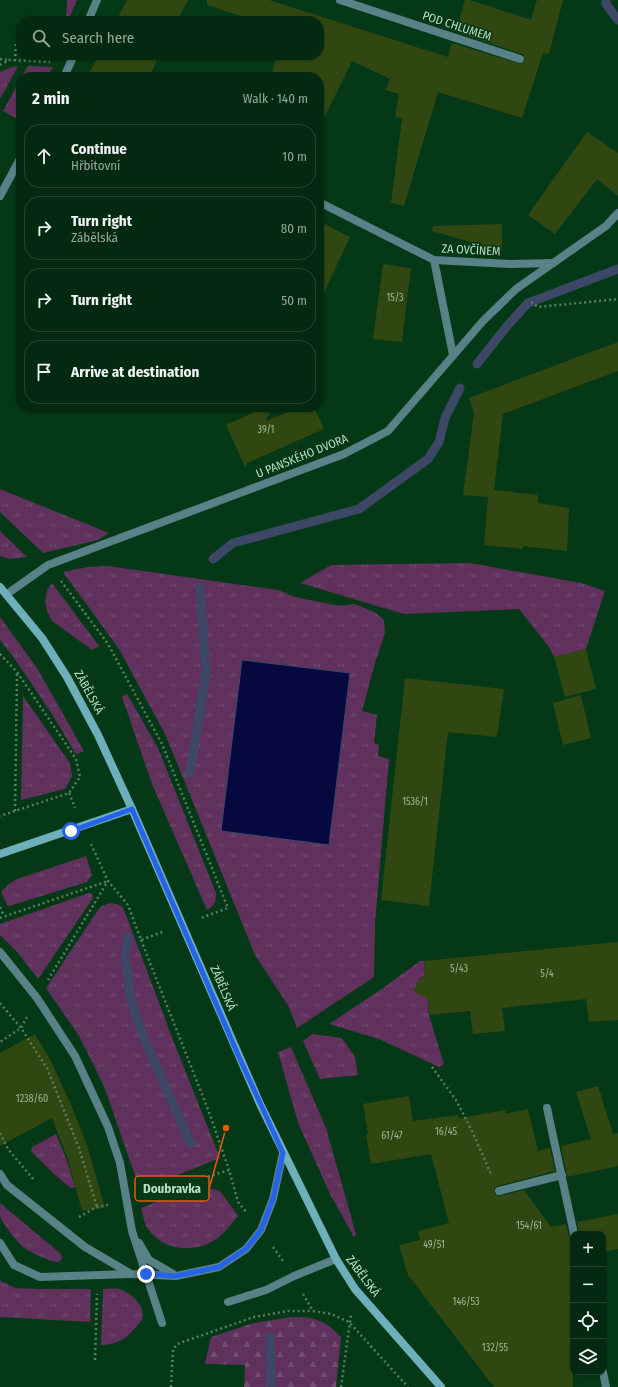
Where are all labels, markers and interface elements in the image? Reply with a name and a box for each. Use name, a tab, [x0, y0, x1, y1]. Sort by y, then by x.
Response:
street label: POD CHLUMEM	[421, 8, 493, 44]
search box	[16, 16, 324, 60]
icon: search	[30, 27, 52, 49]
text: Search here	[62, 29, 134, 47]
text: 2 min	[32, 88, 70, 109]
text: Walk · 140 m	[243, 91, 308, 106]
text: Continue	[71, 140, 127, 158]
icon: ahead	[33, 145, 55, 167]
text: 10 m	[282, 149, 307, 164]
text: Hřbitovní	[71, 158, 120, 173]
text: Turn right	[71, 212, 132, 230]
icon: right	[33, 217, 55, 239]
text: 80 m	[281, 221, 307, 236]
text: Zábělská	[71, 230, 118, 245]
street label: ZA OVČÍNEM	[441, 240, 501, 259]
icon: right	[33, 289, 55, 311]
text: Turn right	[71, 291, 132, 309]
house number: 15/3	[386, 292, 404, 304]
text: 50 m	[281, 293, 307, 308]
icon: arrive	[33, 361, 55, 383]
text: Arrive at destination	[71, 363, 199, 381]
house number: 39/1	[258, 424, 274, 436]
street label: U PANSKÉHO DVORA	[254, 430, 351, 481]
street label: ZÁBĚLSKÁ	[71, 667, 108, 717]
house number: 1536/1	[402, 796, 428, 808]
route start	[62, 822, 80, 840]
street label: ZÁBĚLSKÁ	[207, 963, 240, 1013]
house number: 5/43	[450, 963, 468, 975]
house number: 5/4	[540, 968, 554, 980]
house number: 1238/60	[16, 1093, 48, 1105]
house number: 16/45	[435, 1126, 457, 1138]
house number: 61/47	[381, 1130, 403, 1142]
callout: Doubravka	[135, 1176, 209, 1201]
text: Doubravka	[143, 1181, 202, 1196]
house number: 154/61	[516, 1220, 542, 1232]
map controls	[570, 1231, 606, 1375]
button: +	[570, 1231, 606, 1267]
house number: 49/51	[423, 1239, 445, 1251]
street label: ZÁBĚLSKÁ	[343, 1252, 384, 1300]
route end	[137, 1265, 155, 1283]
button: −	[570, 1267, 606, 1303]
house number: 146/53	[452, 1296, 480, 1308]
button: locate	[570, 1303, 606, 1339]
button: layers	[570, 1339, 606, 1375]
house number: 132/55	[482, 1342, 509, 1354]

